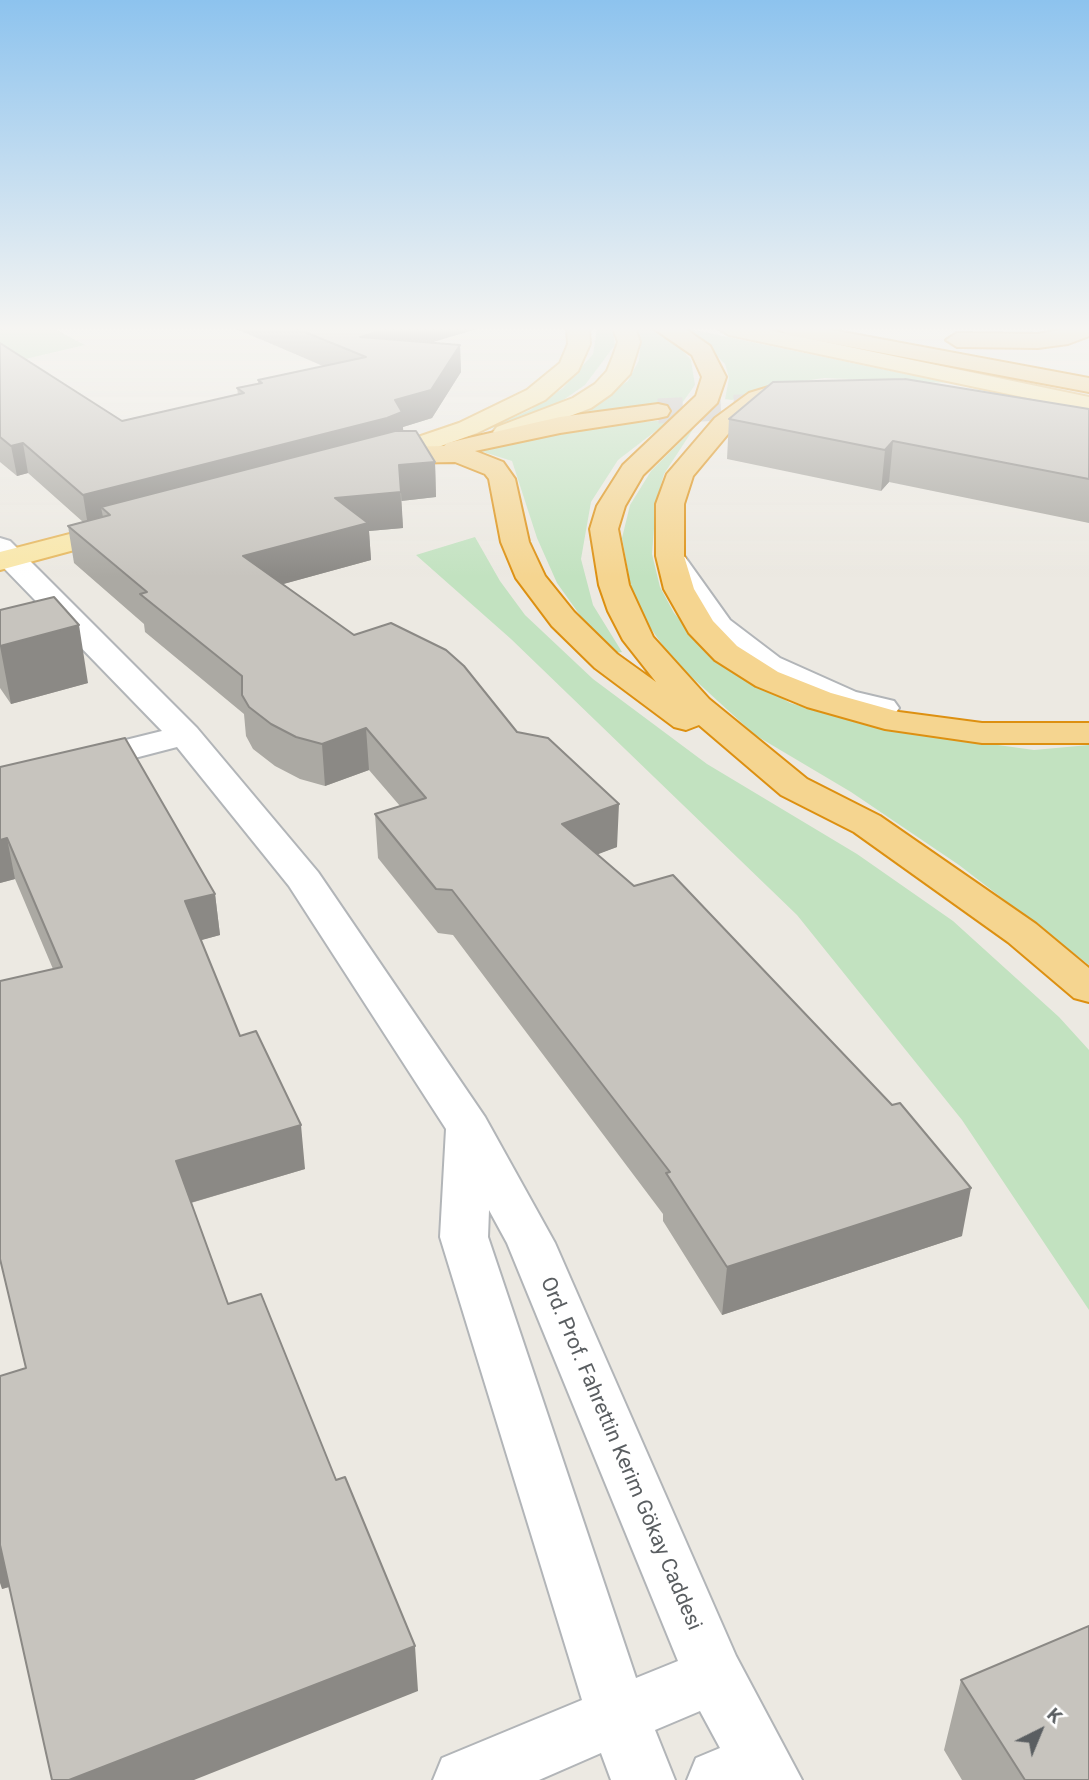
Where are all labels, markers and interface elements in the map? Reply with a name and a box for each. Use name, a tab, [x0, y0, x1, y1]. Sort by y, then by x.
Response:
street label: Ord. Prof. Fahrettin Kerim Gökay Caddesi	[534, 1274, 706, 1634]
north arrow	[1005, 1696, 1075, 1766]
text: K	[1042, 1703, 1067, 1728]

